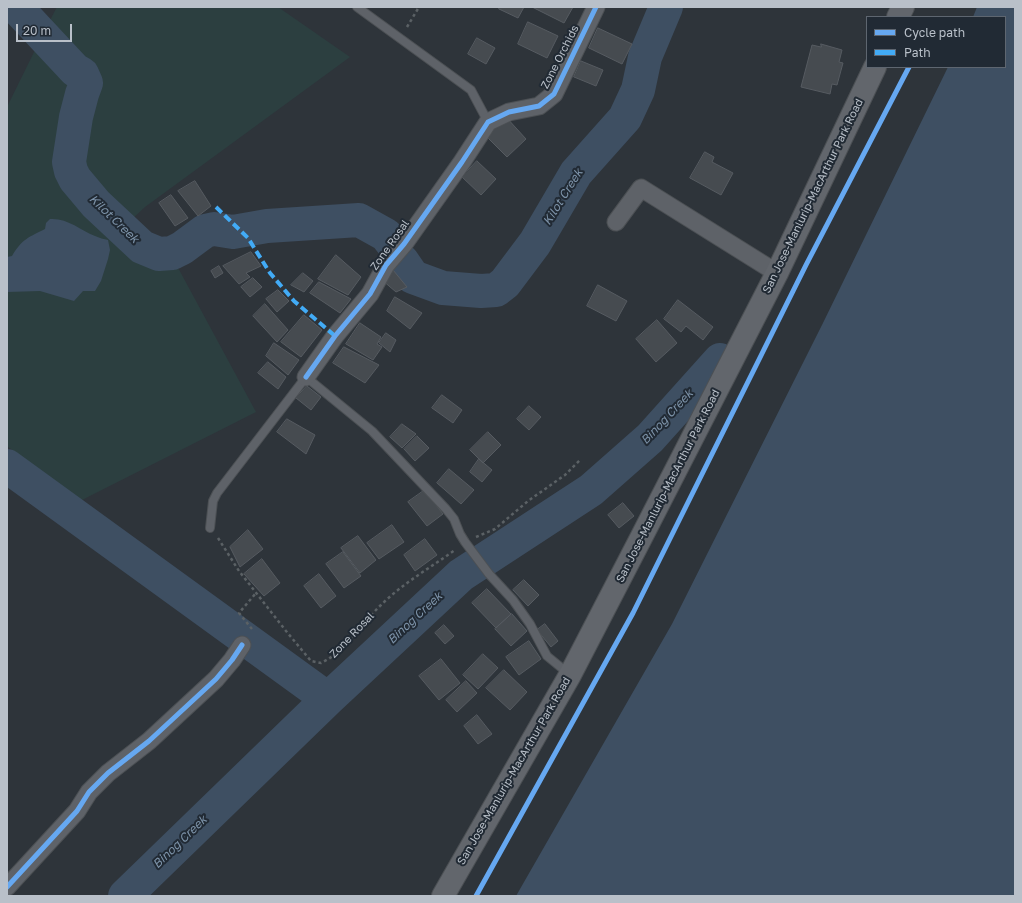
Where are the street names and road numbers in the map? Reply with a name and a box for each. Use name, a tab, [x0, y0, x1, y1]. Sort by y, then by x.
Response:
street label: Zone Orchids	[538, 23, 582, 91]
street label: San Jose-Manlurip-MacArthur Park Road	[760, 97, 866, 295]
street label: Zone Rosal	[368, 217, 412, 273]
street label: San Jose-Manlurip-MacArthur Park Road	[613, 387, 723, 585]
street label: Zone Rosal	[327, 609, 377, 661]
street label: San Jose-Manlurip-MacArthur Park Road	[455, 675, 573, 867]

